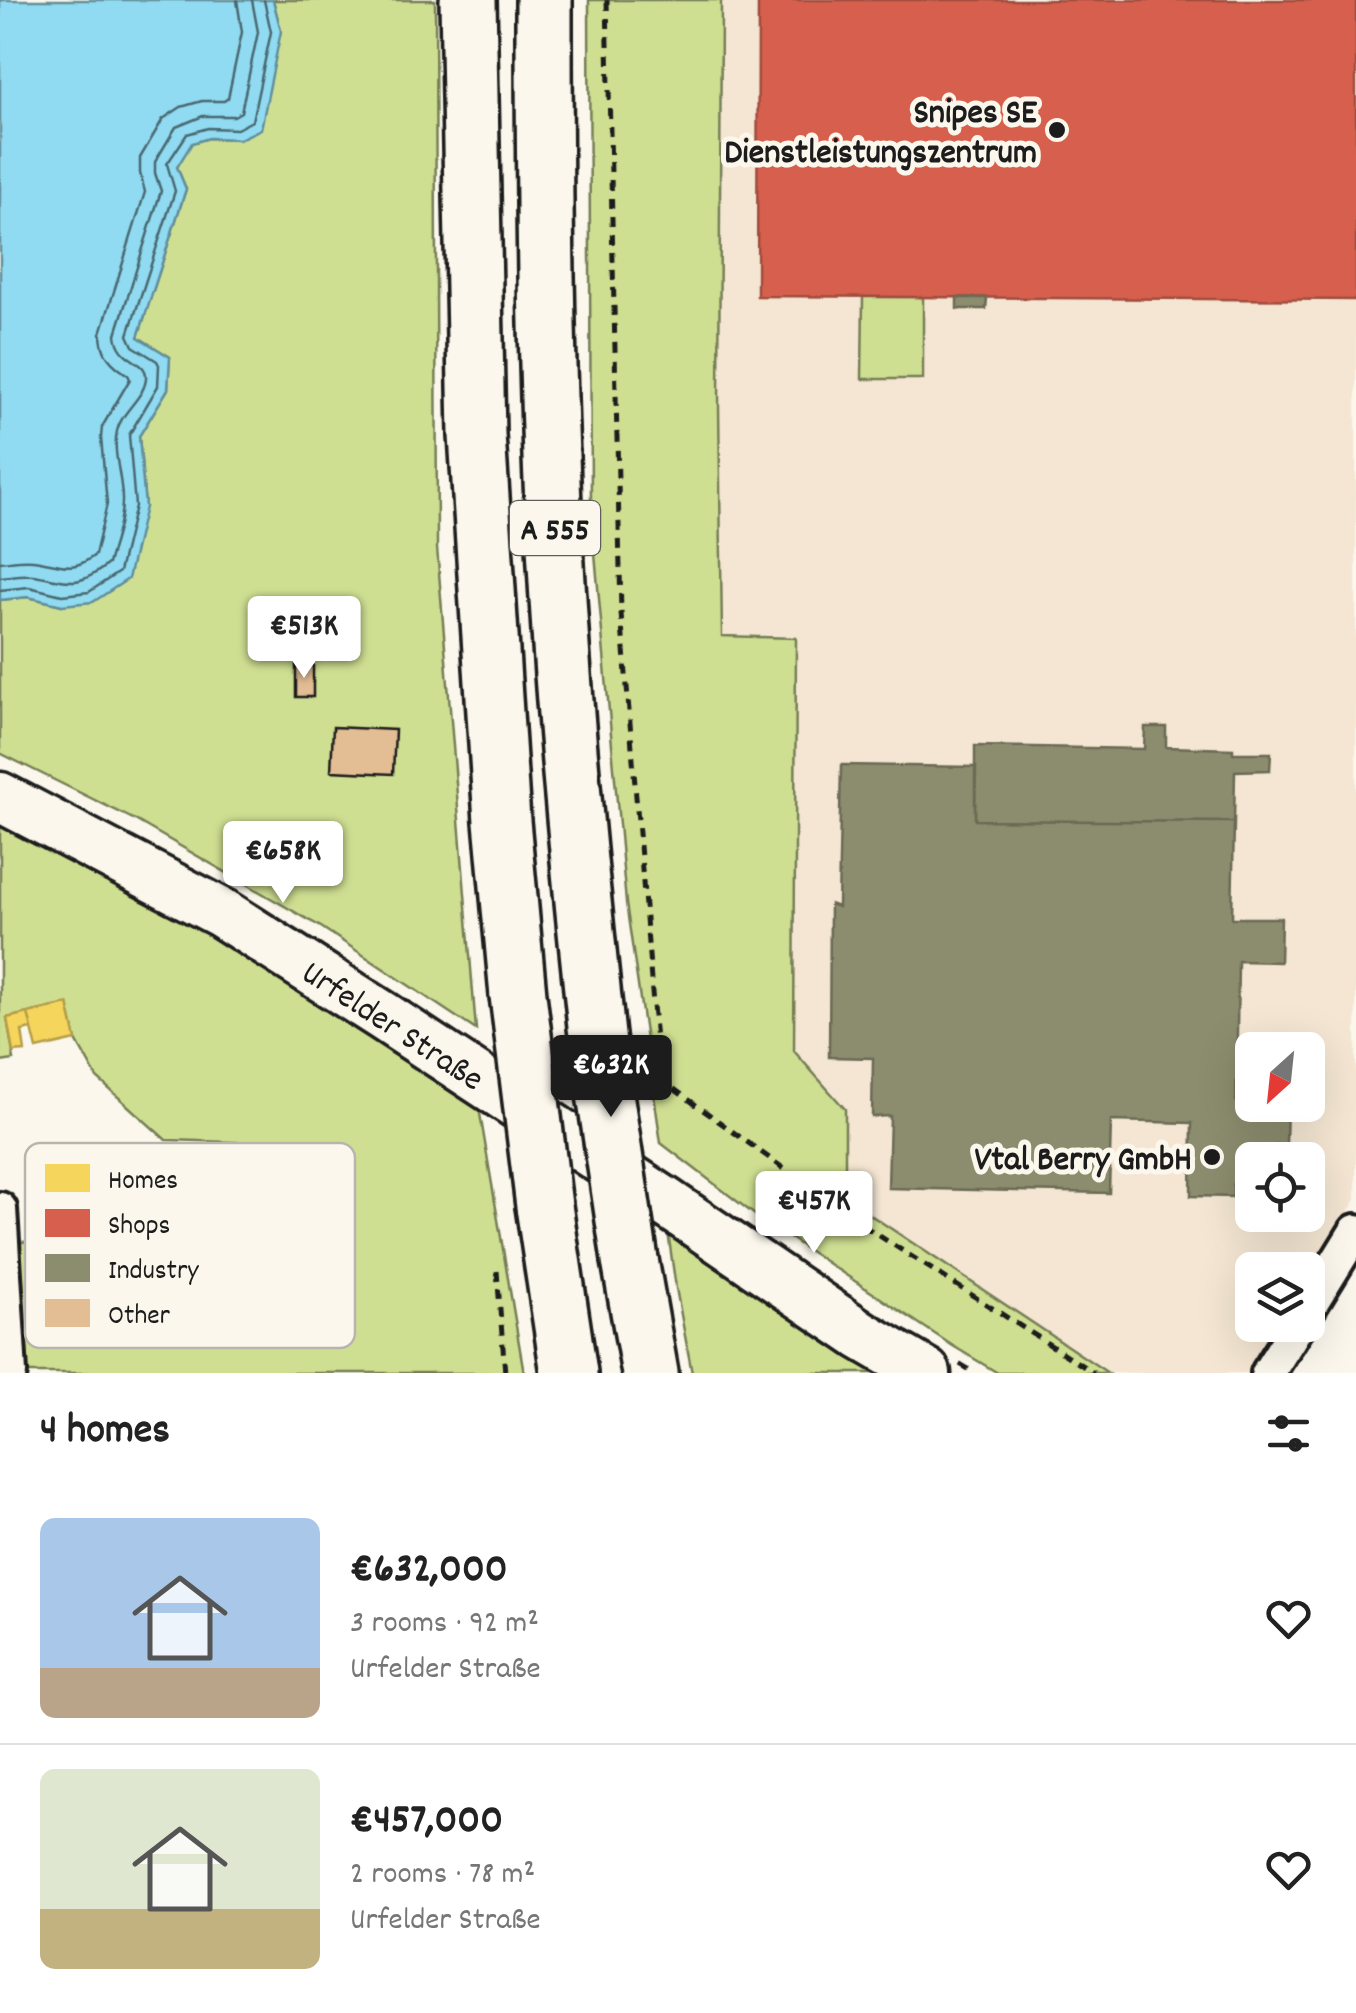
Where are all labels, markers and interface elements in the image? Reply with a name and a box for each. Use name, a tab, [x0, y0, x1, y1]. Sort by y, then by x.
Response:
place label: Snipes SE Dienstleistungszentrum	[724, 90, 1038, 180]
marker: Snipes SE Dienstleistungszentrum	[1046, 119, 1068, 141]
road number: A 555	[510, 501, 600, 555]
pin: €513K	[234, 596, 374, 681]
text: €513K	[270, 605, 338, 651]
pin: €658K	[213, 821, 353, 906]
text: €658K	[245, 830, 321, 876]
street label: Urfelder Straße	[290, 950, 492, 1106]
north arrow	[1235, 1032, 1325, 1122]
map controls	[1235, 1032, 1325, 1342]
pin: €632K	[541, 1035, 681, 1120]
text: €632K	[573, 1044, 649, 1090]
place label: Vtal Berry GmbH	[975, 1137, 1192, 1187]
button: locate	[1235, 1142, 1325, 1232]
legend	[25, 1143, 355, 1348]
marker: Vtal Berry GmbH	[1201, 1146, 1223, 1168]
text: Homes	[108, 1163, 178, 1203]
pin: €457K	[744, 1171, 884, 1256]
text: €457K	[778, 1180, 851, 1226]
text: Shops	[108, 1208, 170, 1248]
button: layers	[1235, 1252, 1325, 1342]
text: Industry	[108, 1253, 199, 1293]
text: Other	[108, 1298, 171, 1338]
text: 4 homes	[40, 1403, 170, 1463]
icon: filters	[1261, 1406, 1316, 1461]
text: €632,000	[350, 1542, 508, 1602]
icon: home	[120, 1558, 240, 1678]
icon: heart	[1261, 1591, 1316, 1646]
text: 3 rooms · 92 m²	[350, 1602, 539, 1648]
text: Urfelder Straße	[350, 1648, 541, 1694]
text: €457,000	[350, 1793, 503, 1853]
icon: home	[120, 1809, 240, 1929]
icon: heart	[1261, 1842, 1316, 1897]
text: 2 rooms · 78 m²	[350, 1853, 535, 1899]
text: Urfelder Straße	[350, 1899, 541, 1945]

